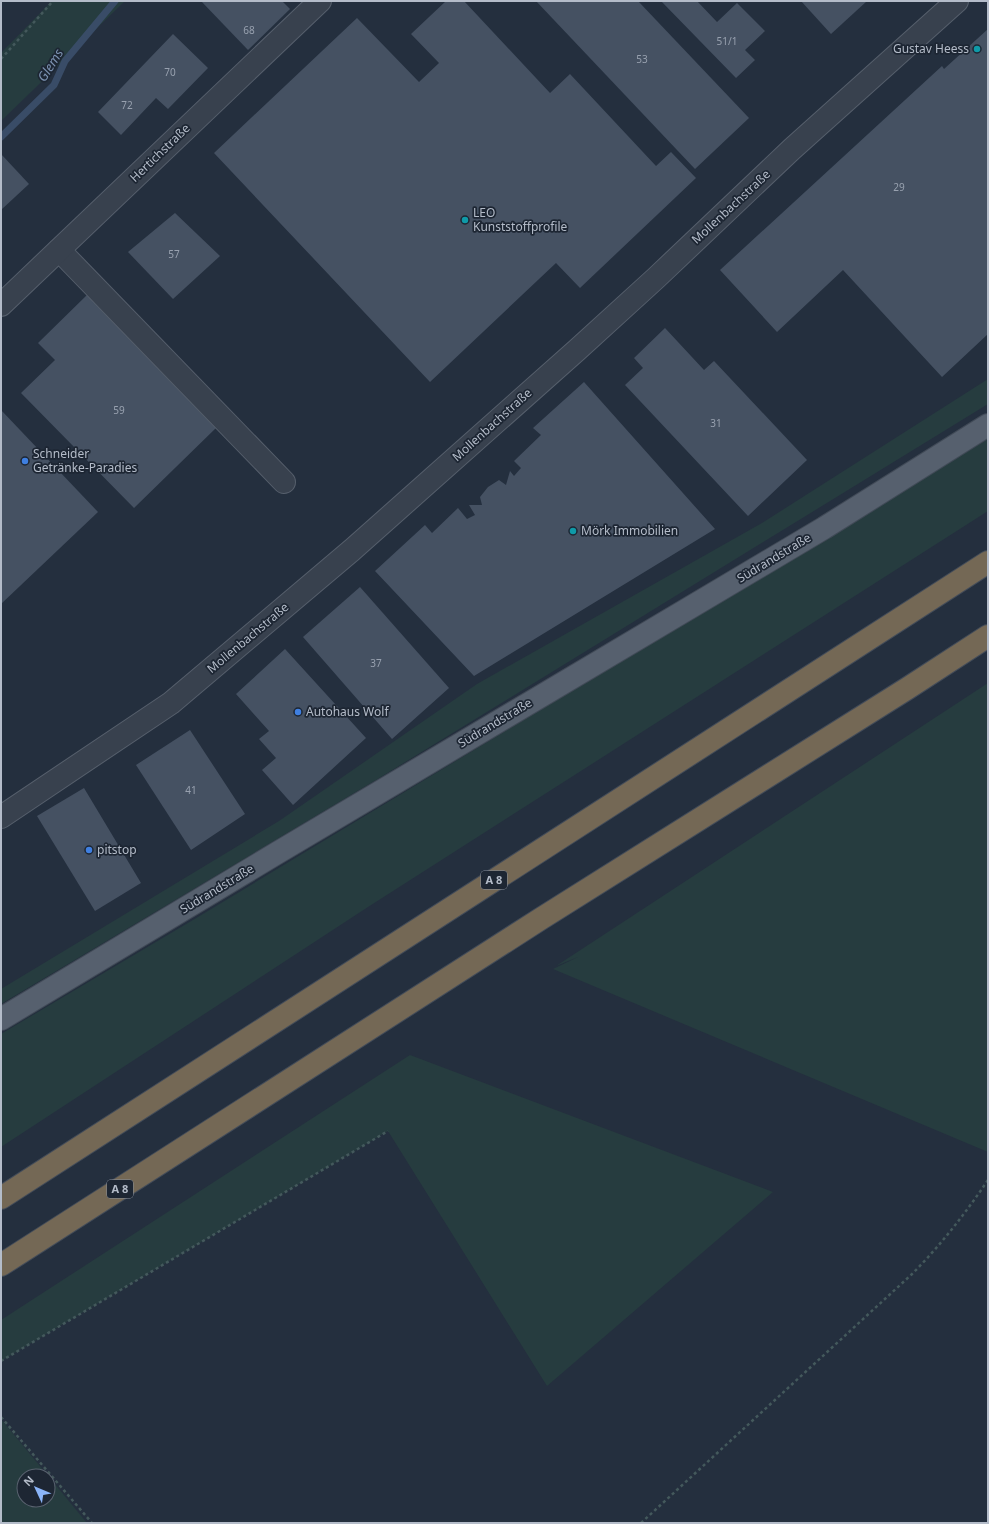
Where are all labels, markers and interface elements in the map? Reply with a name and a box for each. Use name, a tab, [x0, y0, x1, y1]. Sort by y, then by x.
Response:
house number: 68	[243, 23, 255, 37]
house number: 51/1	[717, 34, 737, 48]
place label: Gustav Heess	[893, 40, 969, 57]
marker: Gustav Heess	[972, 44, 982, 54]
water label: Glems	[33, 45, 67, 85]
house number: 53	[636, 52, 648, 66]
house number: 70	[164, 65, 176, 79]
house number: 72	[121, 98, 133, 112]
street label: Hertichstraße	[126, 120, 193, 186]
street label: Mollenbachstraße	[688, 166, 774, 248]
house number: 29	[893, 180, 905, 194]
place label: LEO Kunststoffprofile	[473, 204, 568, 235]
marker: LEO Kunststoffprofile	[460, 215, 470, 225]
house number: 57	[168, 247, 180, 261]
street label: Mollenbachstraße	[448, 384, 535, 465]
house number: 59	[113, 403, 125, 417]
house number: 31	[710, 416, 722, 430]
place label: Schneider Getränke-Paradies	[33, 445, 137, 476]
marker: Schneider Getränke-Paradies	[20, 456, 30, 466]
place label: Mörk Immobilien	[581, 522, 678, 539]
marker: Mörk Immobilien	[568, 526, 578, 536]
street label: Südrandstraße	[734, 529, 814, 586]
street label: Mollenbachstraße	[203, 598, 292, 677]
house number: 37	[370, 656, 382, 670]
street label: Südrandstraße	[455, 694, 535, 751]
place label: Autohaus Wolf	[306, 703, 389, 720]
marker: Autohaus Wolf	[293, 707, 303, 717]
house number: 41	[185, 783, 197, 797]
place label: pitstop	[97, 841, 137, 858]
marker: pitstop	[84, 845, 94, 855]
street label: Südrandstraße	[177, 860, 257, 917]
road number: A 8	[481, 871, 507, 889]
road number: A 8	[107, 1180, 133, 1198]
north arrow	[16, 1468, 56, 1508]
text: N	[20, 1472, 37, 1489]

